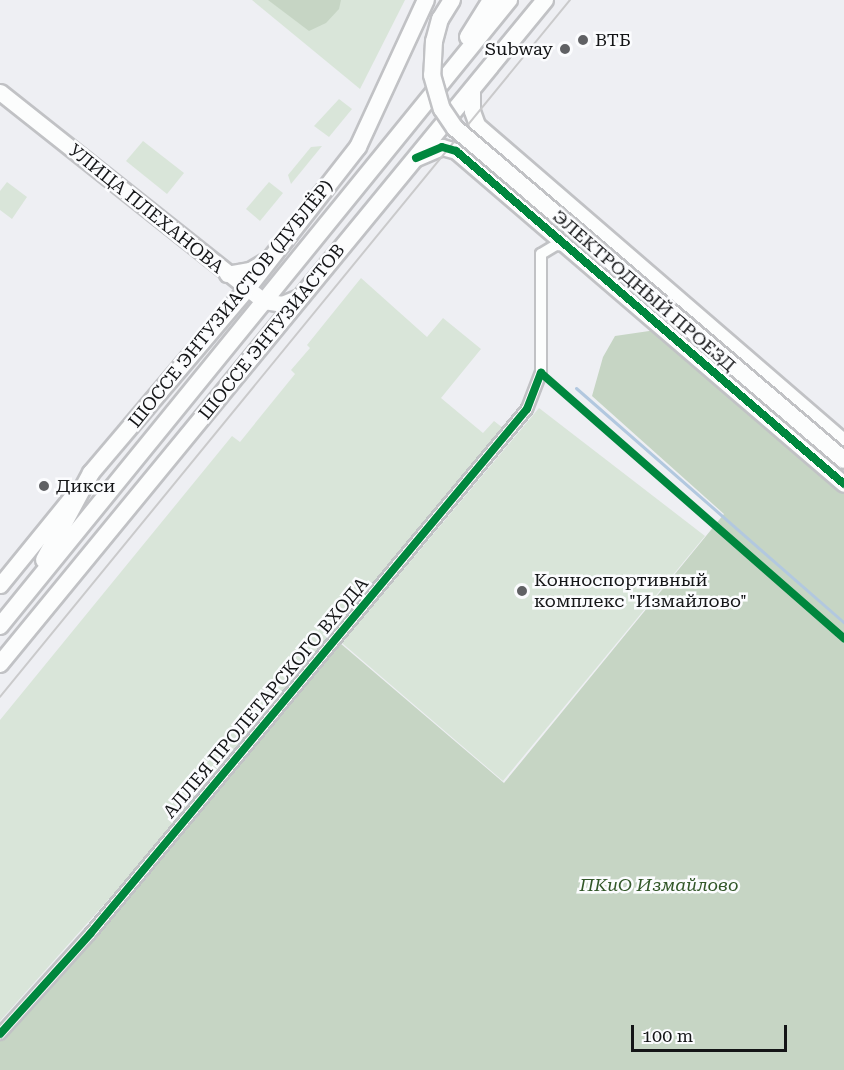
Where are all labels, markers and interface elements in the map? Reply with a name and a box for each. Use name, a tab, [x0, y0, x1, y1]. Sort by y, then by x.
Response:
place label: ВТБ	[595, 29, 630, 51]
marker: ВТБ	[576, 33, 590, 47]
place label: Subway	[485, 38, 553, 60]
marker: Subway	[558, 42, 572, 56]
street label: УЛИЦА ПЛЕХАНОВА	[64, 140, 228, 278]
street label: ШОССЕ ЭНТУЗИАСТОВ (ДУБЛЁР)	[124, 176, 338, 432]
street label: ЭЛЕКТРОДНЫЙ ПРОЕЗД	[548, 206, 740, 376]
street label: ШОССЕ ЭНТУЗИАСТОВ	[194, 240, 350, 424]
place label: Дикси	[56, 475, 115, 497]
marker: Дикси	[37, 479, 51, 493]
place label: Конноспортивный комплекс "Измайлово"	[534, 570, 747, 612]
street label: АЛЛЕЯ ПРОЛЕТАРСКОГО ВХОДА	[159, 573, 373, 823]
marker: Конноспортивный комплекс "Измайлово"	[515, 584, 529, 598]
park label: ПКиО Измайлово	[580, 874, 738, 896]
scale bar	[634, 1013, 790, 1051]
text: 100 m	[642, 1025, 693, 1046]

